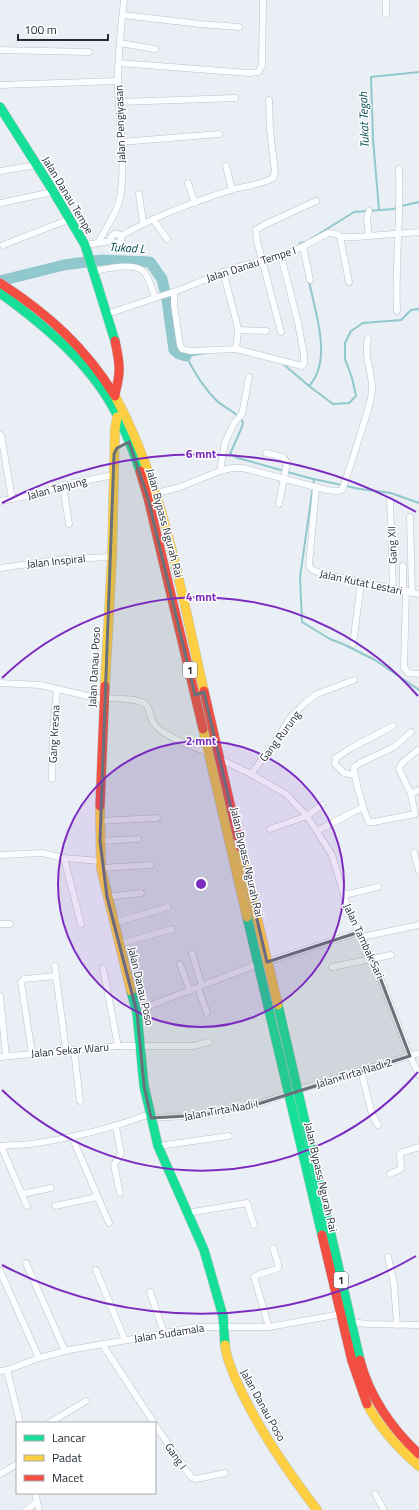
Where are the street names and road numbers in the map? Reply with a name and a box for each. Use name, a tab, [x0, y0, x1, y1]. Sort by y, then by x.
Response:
street label: Jalan Pengiyasan	[111, 84, 129, 163]
street label: Jalan Danau Tempe	[38, 153, 98, 237]
street label: Jalan Danau Tempe I	[204, 242, 298, 286]
street label: Jalan Bypass Ngurah Rai	[143, 467, 187, 579]
street label: Jalan Tanjung	[25, 472, 89, 504]
street label: Gang XII	[383, 526, 401, 564]
street label: Jalan Inspiral	[26, 550, 86, 572]
street label: Jalan Kutat Lestari	[318, 565, 404, 599]
street label: Jalan Danau Poso	[84, 626, 104, 708]
road number: 1	[183, 662, 197, 678]
street label: Gang Kresna	[44, 704, 64, 764]
street label: Gang Rurung	[256, 707, 305, 765]
street label: Jalan Bypass Ngurah Rai	[227, 806, 267, 918]
street label: Jalan Tambak Sari	[340, 901, 388, 981]
street label: Jalan Danau Poso	[124, 945, 158, 1027]
street label: Jalan Sekar Waru	[30, 1039, 110, 1061]
street label: Jalan Tirta Nadi 2	[314, 1054, 394, 1092]
street label: Jalan Tirta Nadi I	[183, 1096, 259, 1124]
street label: Jalan Bypass Ngurah Rai	[301, 1121, 341, 1233]
road number: 1	[334, 1272, 348, 1288]
street label: Jalan Sudamala	[133, 1319, 206, 1346]
street label: Jalan Danau Poso	[236, 1366, 290, 1444]
street label: Gang I	[161, 1440, 191, 1472]

